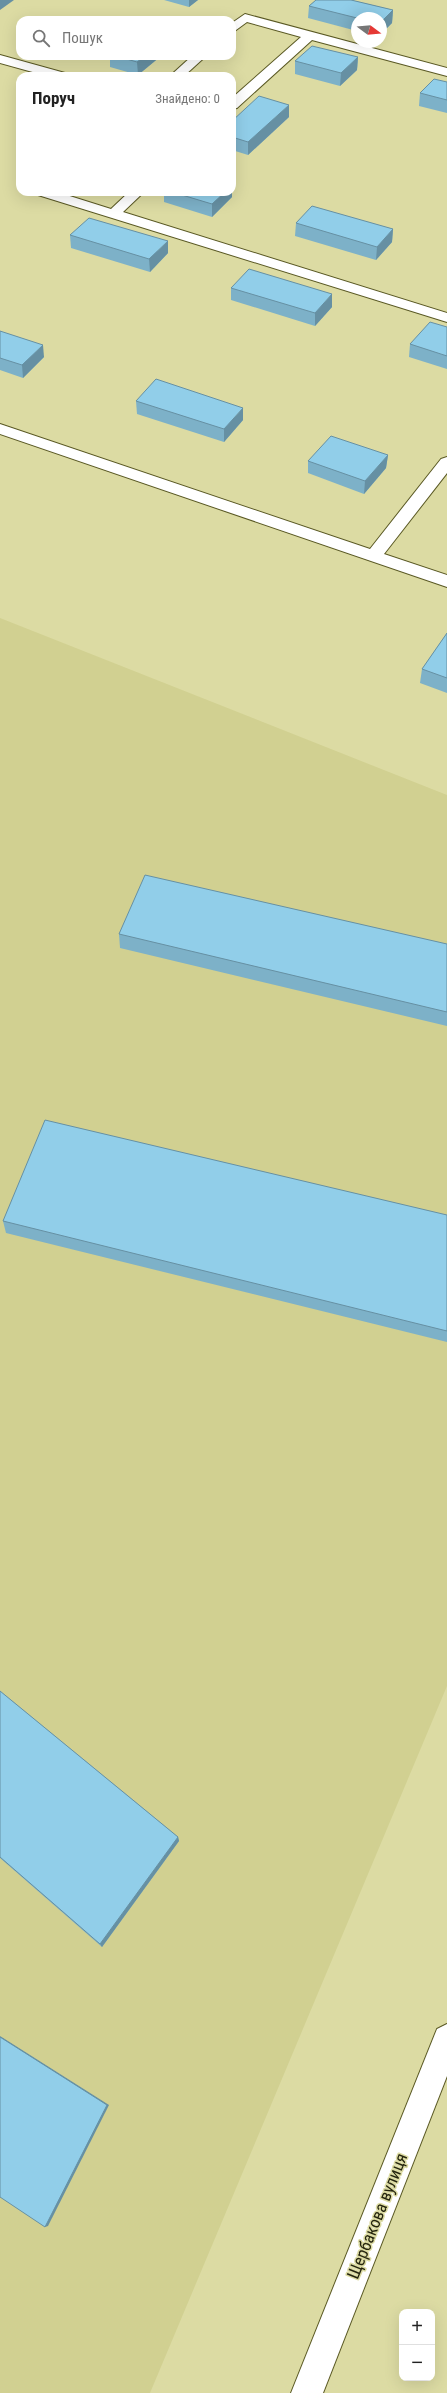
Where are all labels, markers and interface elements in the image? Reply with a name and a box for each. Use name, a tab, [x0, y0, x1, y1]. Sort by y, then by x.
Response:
north arrow	[351, 12, 387, 48]
search box	[16, 16, 236, 60]
icon: search	[30, 27, 52, 49]
text: Пошук	[62, 29, 103, 47]
text: Поруч	[32, 88, 75, 108]
text: Знайдено: 0	[155, 91, 220, 106]
street label: Щербакова вулиця	[343, 2150, 411, 2282]
map controls	[399, 2309, 435, 2381]
button: +	[399, 2309, 435, 2345]
button: −	[399, 2345, 435, 2381]

